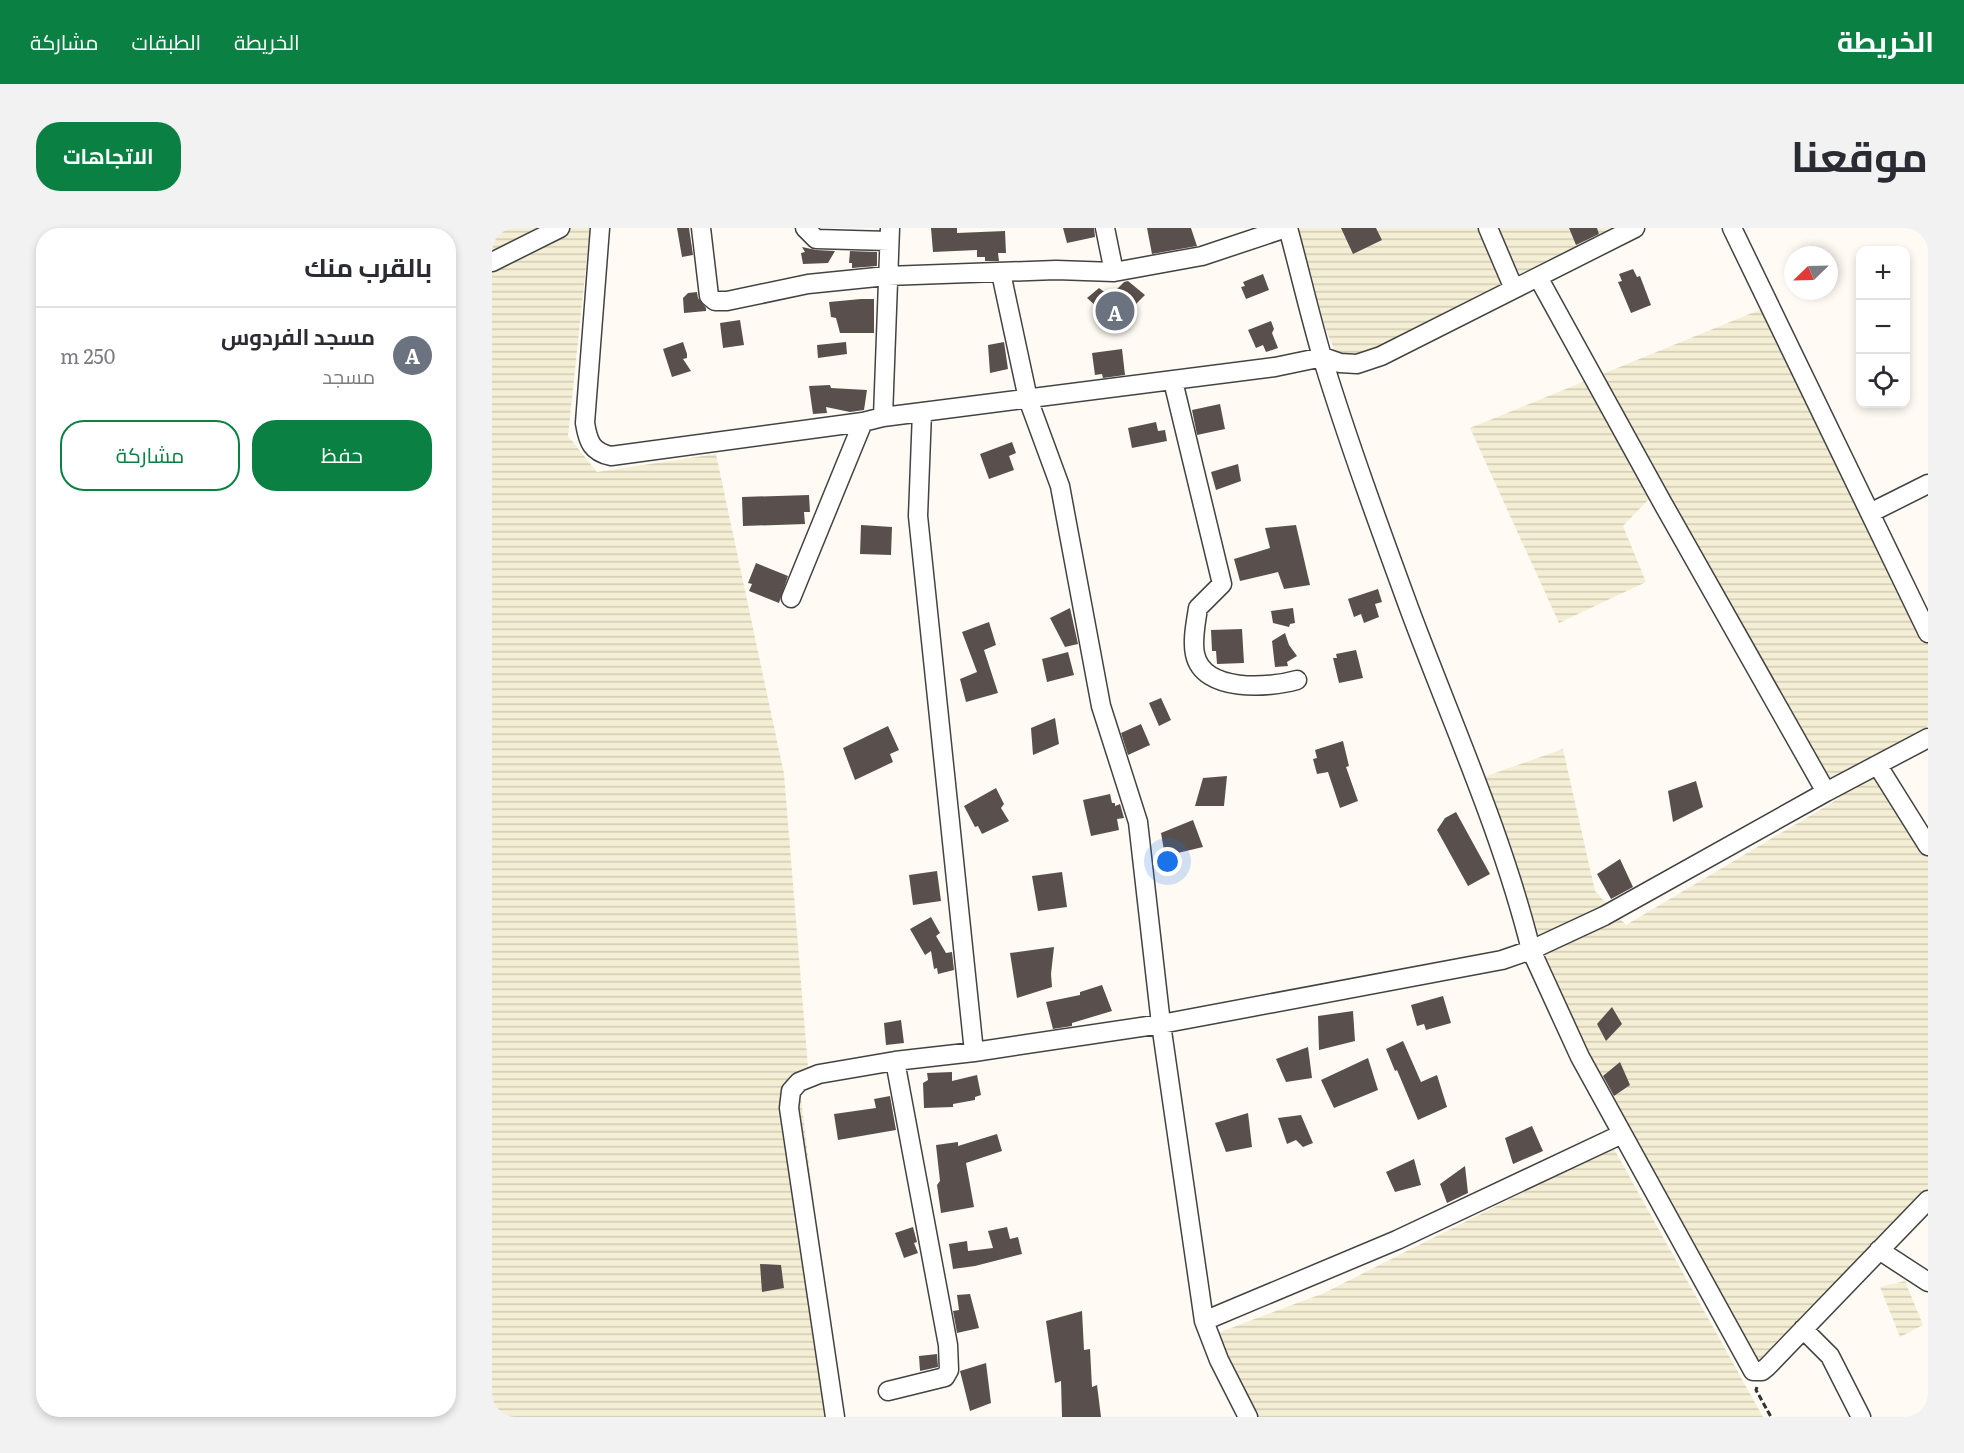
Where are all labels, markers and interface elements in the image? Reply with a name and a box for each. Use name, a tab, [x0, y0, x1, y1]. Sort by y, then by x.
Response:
text: الخريطة	[1837, 19, 1934, 61]
text: مشاركة	[30, 25, 99, 56]
text: الطبقات	[132, 25, 201, 56]
text: الخريطة	[234, 25, 300, 56]
button: الاتجاهات	[36, 122, 181, 191]
text: موقعنا	[1791, 123, 1928, 185]
text: بالقرب منك	[304, 246, 432, 285]
north arrow	[1784, 246, 1838, 300]
map controls	[1856, 246, 1910, 408]
button: +	[1856, 246, 1910, 300]
pin: A	[1096, 288, 1134, 334]
button: −	[1856, 300, 1910, 354]
text: مسجد الفردوس	[221, 319, 375, 352]
text: 250 m	[60, 340, 115, 370]
text: A	[405, 340, 420, 370]
button: locate	[1856, 354, 1910, 408]
text: مسجد	[322, 360, 375, 390]
button: مشاركة	[60, 420, 240, 491]
button: حفظ	[252, 420, 432, 491]
your location	[1153, 847, 1182, 876]

